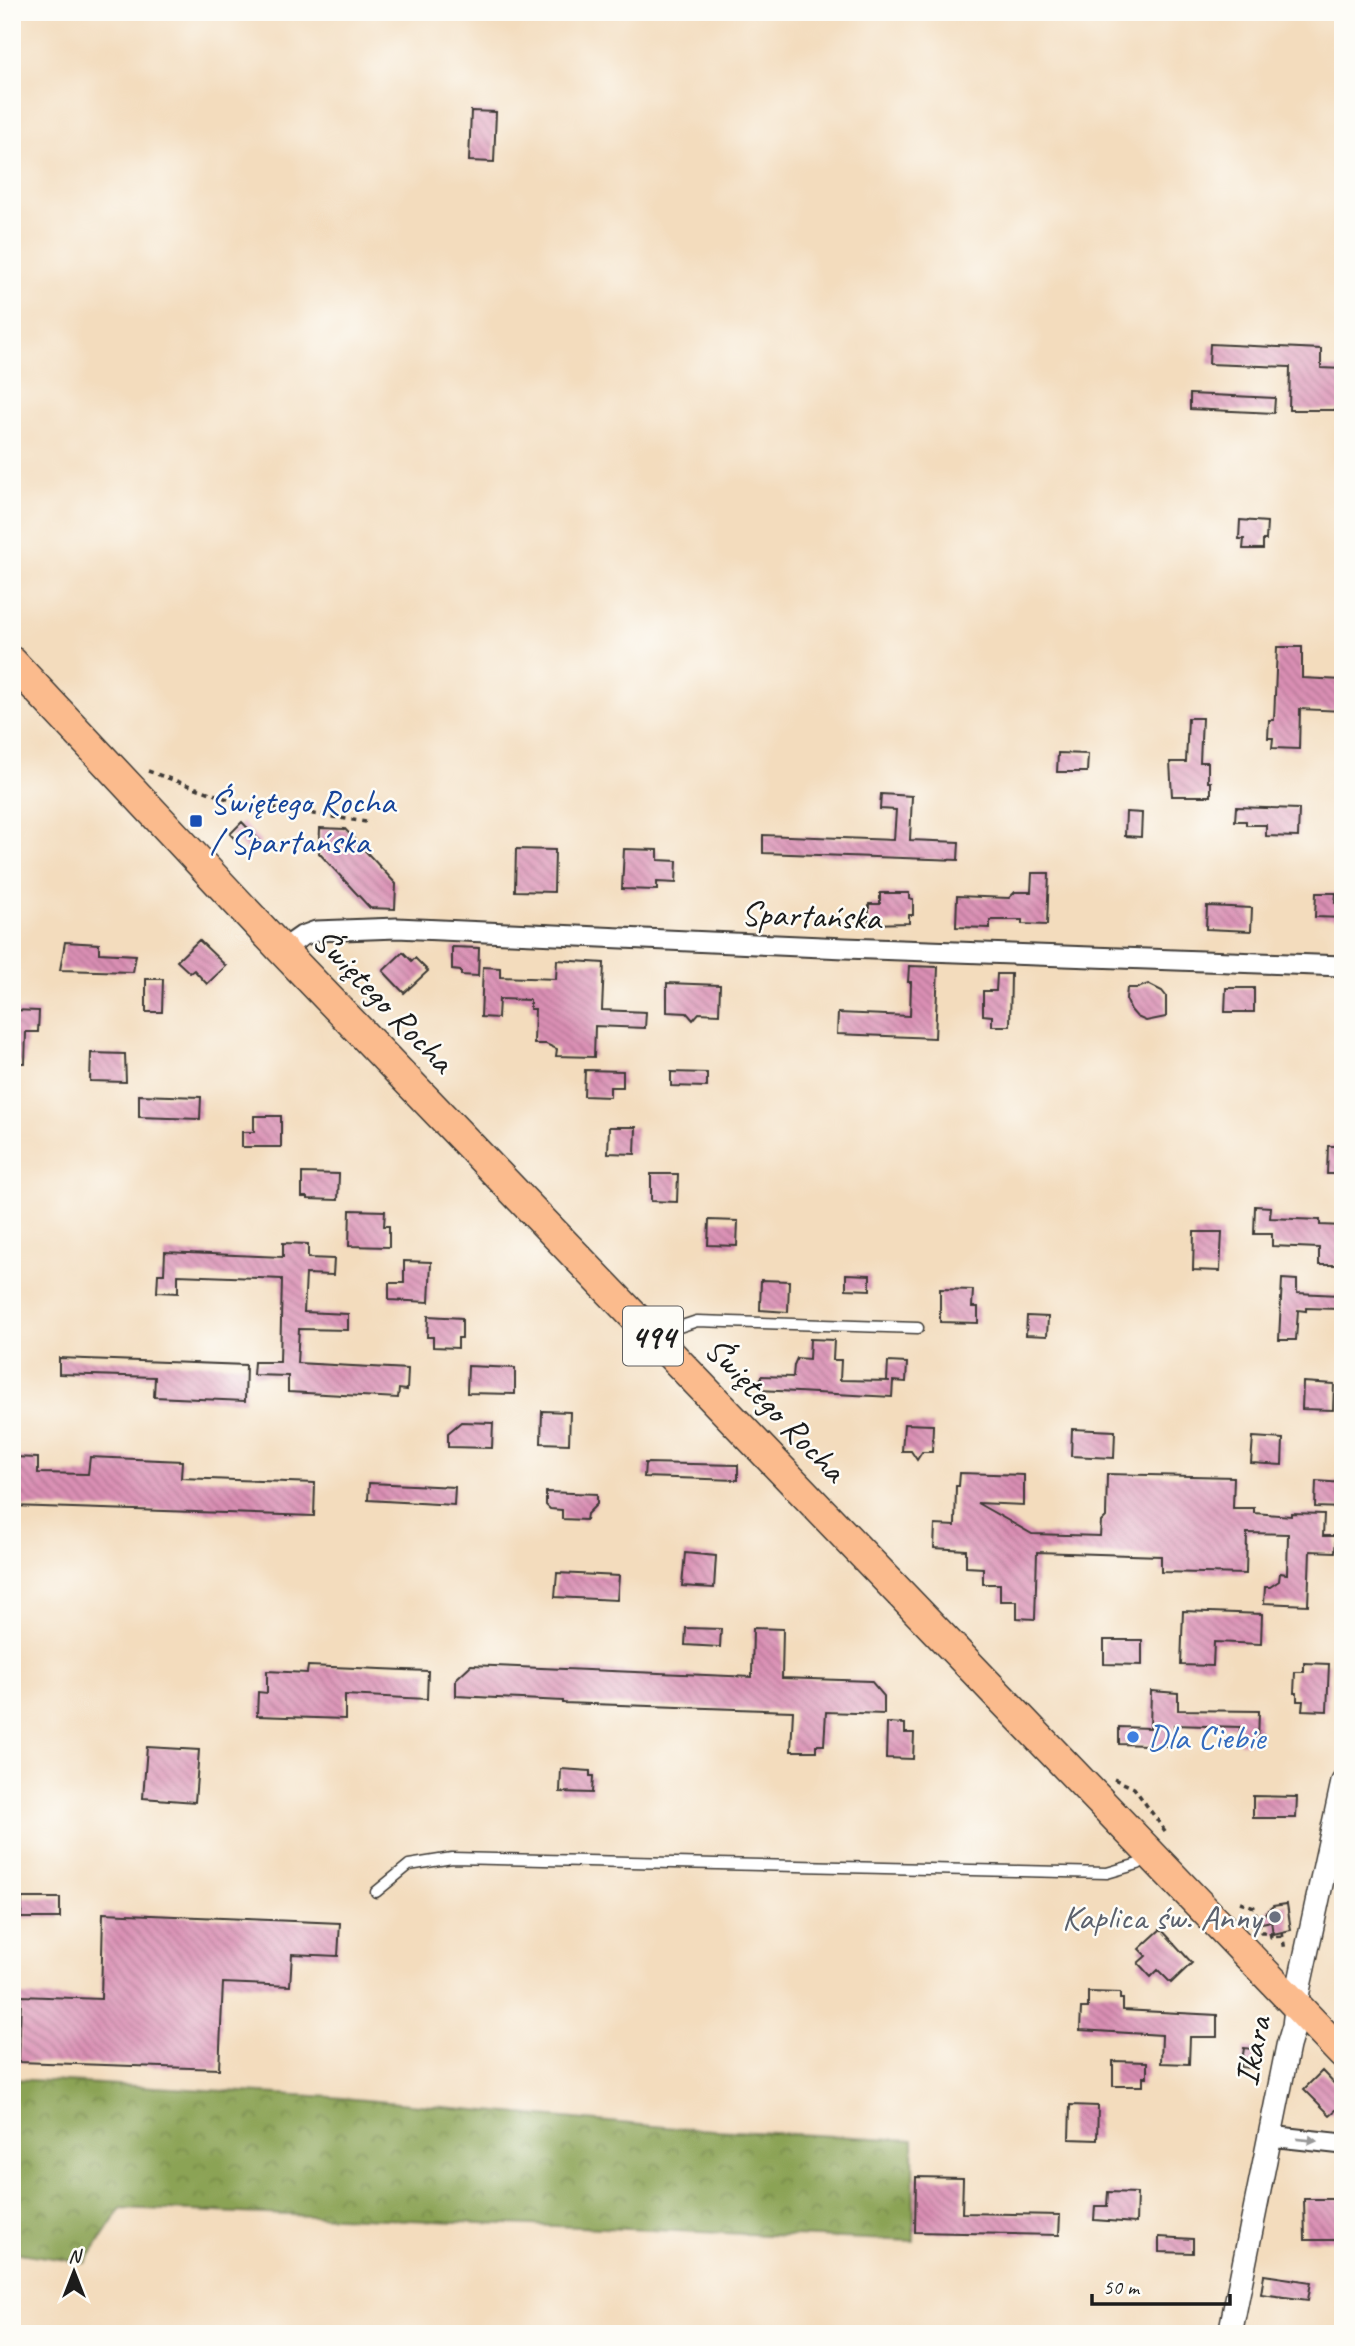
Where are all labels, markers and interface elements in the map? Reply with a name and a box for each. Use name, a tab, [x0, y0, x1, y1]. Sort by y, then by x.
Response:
place label: Świętego Rocha / Spartańska	[210, 779, 398, 864]
marker: Świętego Rocha / Spartańska	[188, 813, 204, 829]
street label: Spartańska	[740, 891, 884, 941]
street label: Świętego Rocha	[303, 918, 466, 1084]
road number: 494	[623, 1306, 683, 1366]
street label: Świętego Rocha	[695, 1327, 858, 1493]
place label: Dla Ciebie	[1147, 1715, 1268, 1760]
marker: Dla Ciebie	[1125, 1729, 1141, 1745]
place label: Kaplica św. Anny	[1062, 1895, 1264, 1940]
marker: Kaplica św. Anny	[1267, 1909, 1283, 1925]
street label: Ikara	[1223, 2011, 1282, 2090]
one-way arrow	[1296, 2135, 1318, 2146]
north arrow	[38, 2238, 108, 2308]
text: N	[68, 2244, 83, 2268]
scale bar	[1092, 2262, 1231, 2306]
text: 50 m	[1103, 2274, 1141, 2300]

